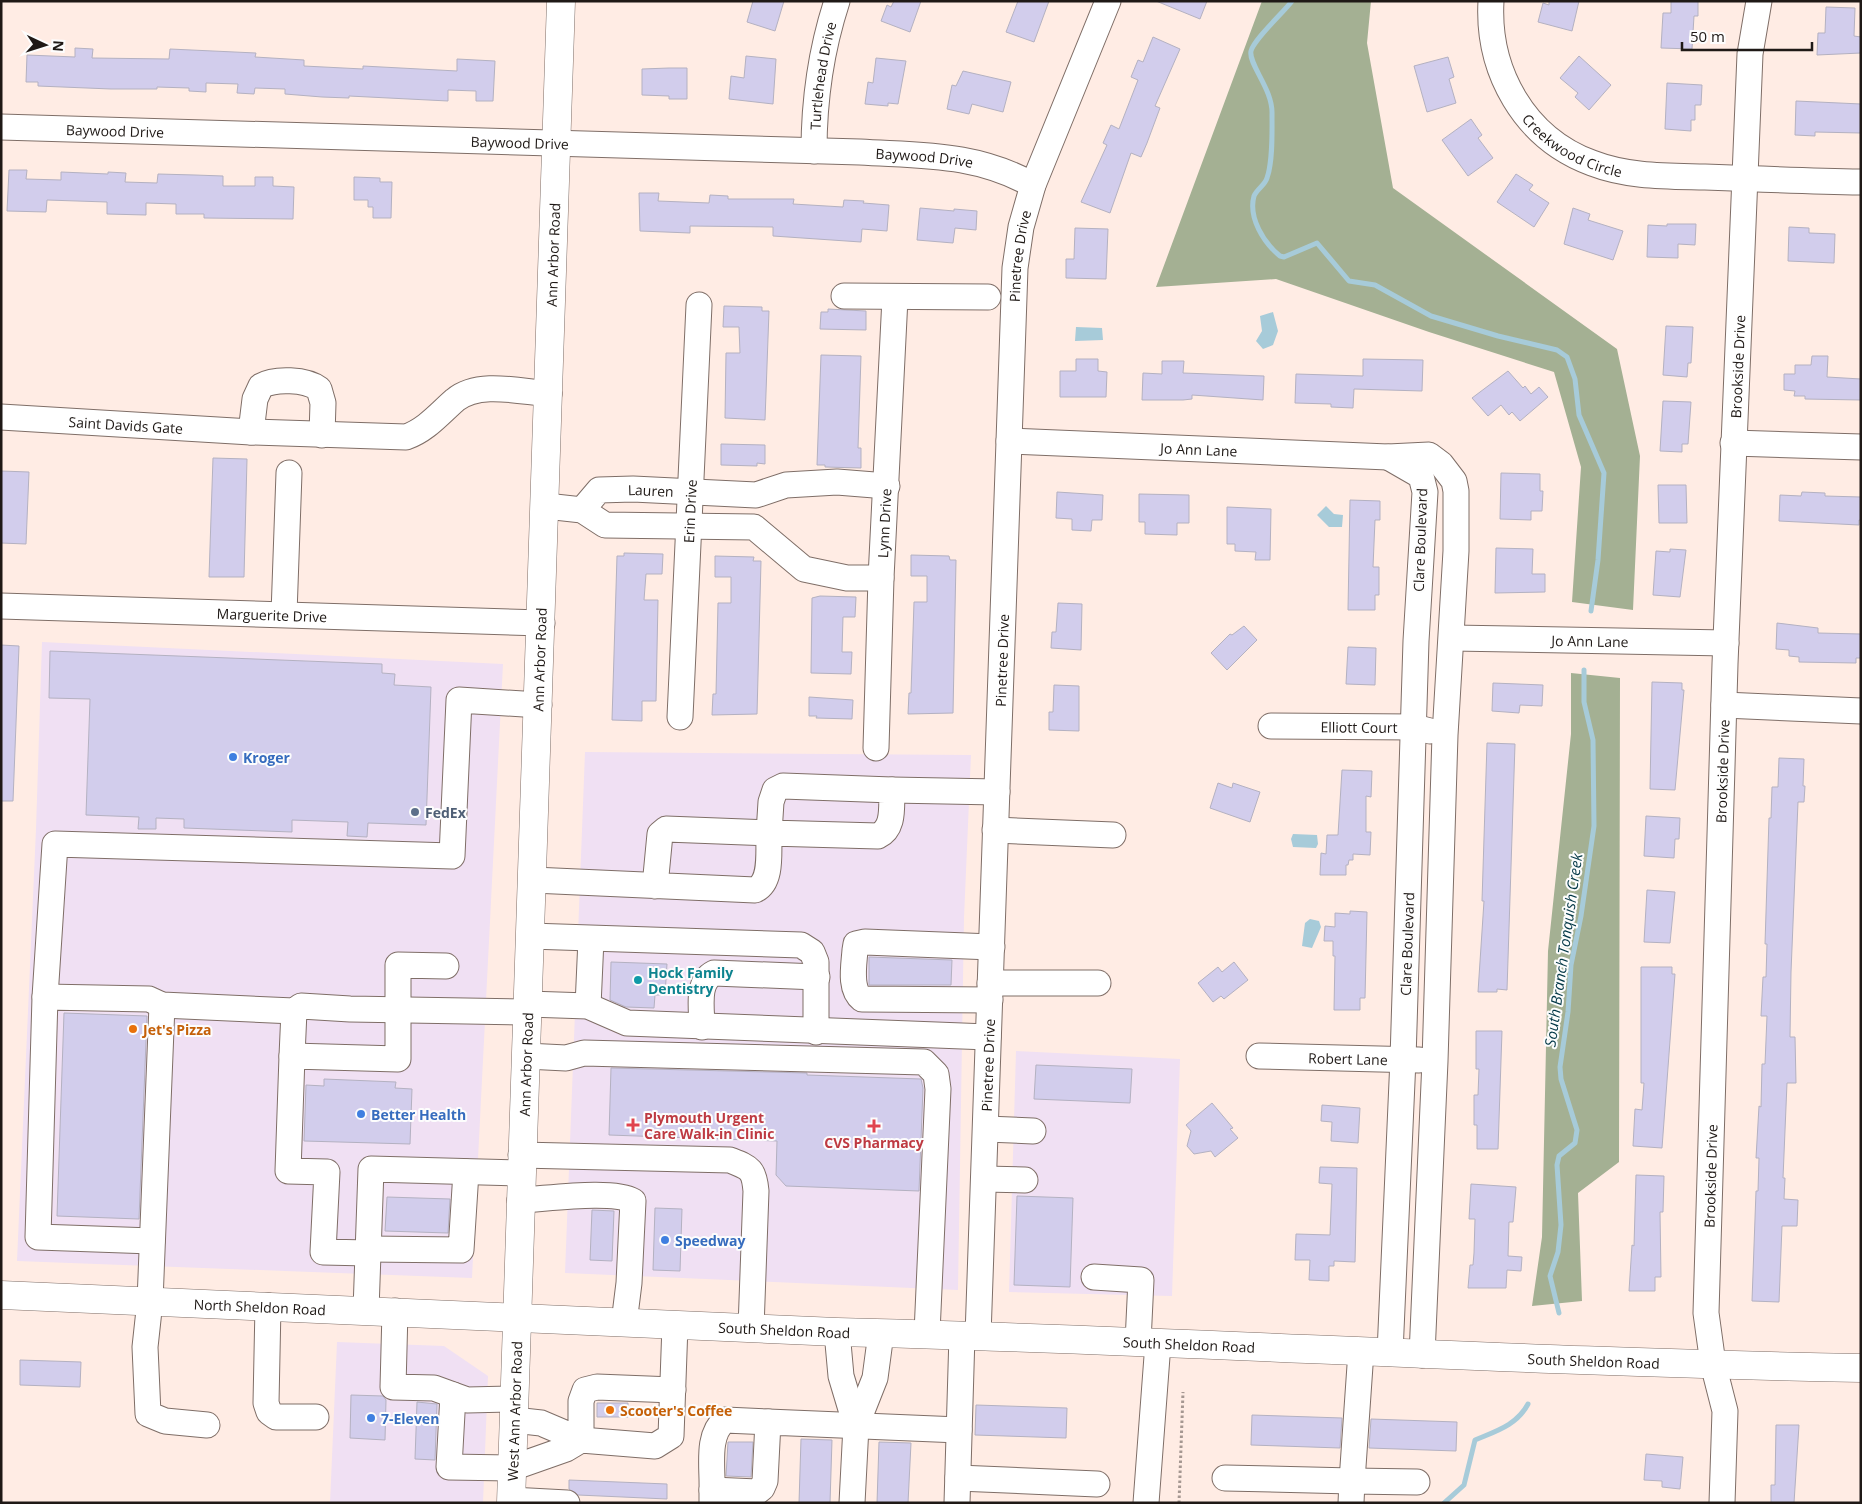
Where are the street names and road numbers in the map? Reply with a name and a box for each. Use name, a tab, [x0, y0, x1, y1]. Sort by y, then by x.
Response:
street label: Turtlehead Drive	[805, 19, 840, 130]
street label: Creekwood Circle	[1519, 109, 1624, 181]
street label: Baywood Drive	[66, 119, 164, 141]
street label: Baywood Drive	[470, 131, 569, 153]
street label: Baywood Drive	[875, 143, 975, 172]
street label: Ann Arbor Road	[541, 202, 564, 307]
street label: Pinetree Drive	[1004, 208, 1035, 302]
street label: Brookside Drive	[1726, 314, 1749, 419]
street label: Saint Davids Gate	[68, 412, 184, 437]
street label: Jo Ann Lane	[1158, 438, 1238, 460]
street label: Lauren	[628, 479, 674, 500]
street label: Erin Drive	[679, 479, 700, 543]
street label: Lynn Drive	[873, 488, 895, 558]
street label: Clare Boulevard	[1409, 488, 1431, 592]
street label: Marguerite Drive	[216, 603, 327, 626]
street label: Ann Arbor Road	[528, 607, 550, 712]
street label: Pinetree Drive	[990, 614, 1013, 707]
street label: Jo Ann Lane	[1549, 630, 1629, 651]
street label: Elliott Court	[1320, 717, 1398, 736]
street label: Brookside Drive	[1711, 719, 1733, 823]
street label: Clare Boulevard	[1396, 892, 1418, 996]
street label: Ann Arbor Road	[514, 1012, 537, 1117]
street label: Pinetree Drive	[976, 1018, 998, 1112]
street label: Robert Lane	[1308, 1048, 1388, 1069]
street label: Brookside Drive	[1699, 1124, 1721, 1228]
street label: North Sheldon Road	[193, 1294, 326, 1319]
street label: South Sheldon Road	[718, 1317, 851, 1342]
street label: South Sheldon Road	[1122, 1332, 1255, 1356]
street label: West Ann Arbor Road	[502, 1341, 526, 1481]
street label: South Sheldon Road	[1527, 1349, 1660, 1372]

